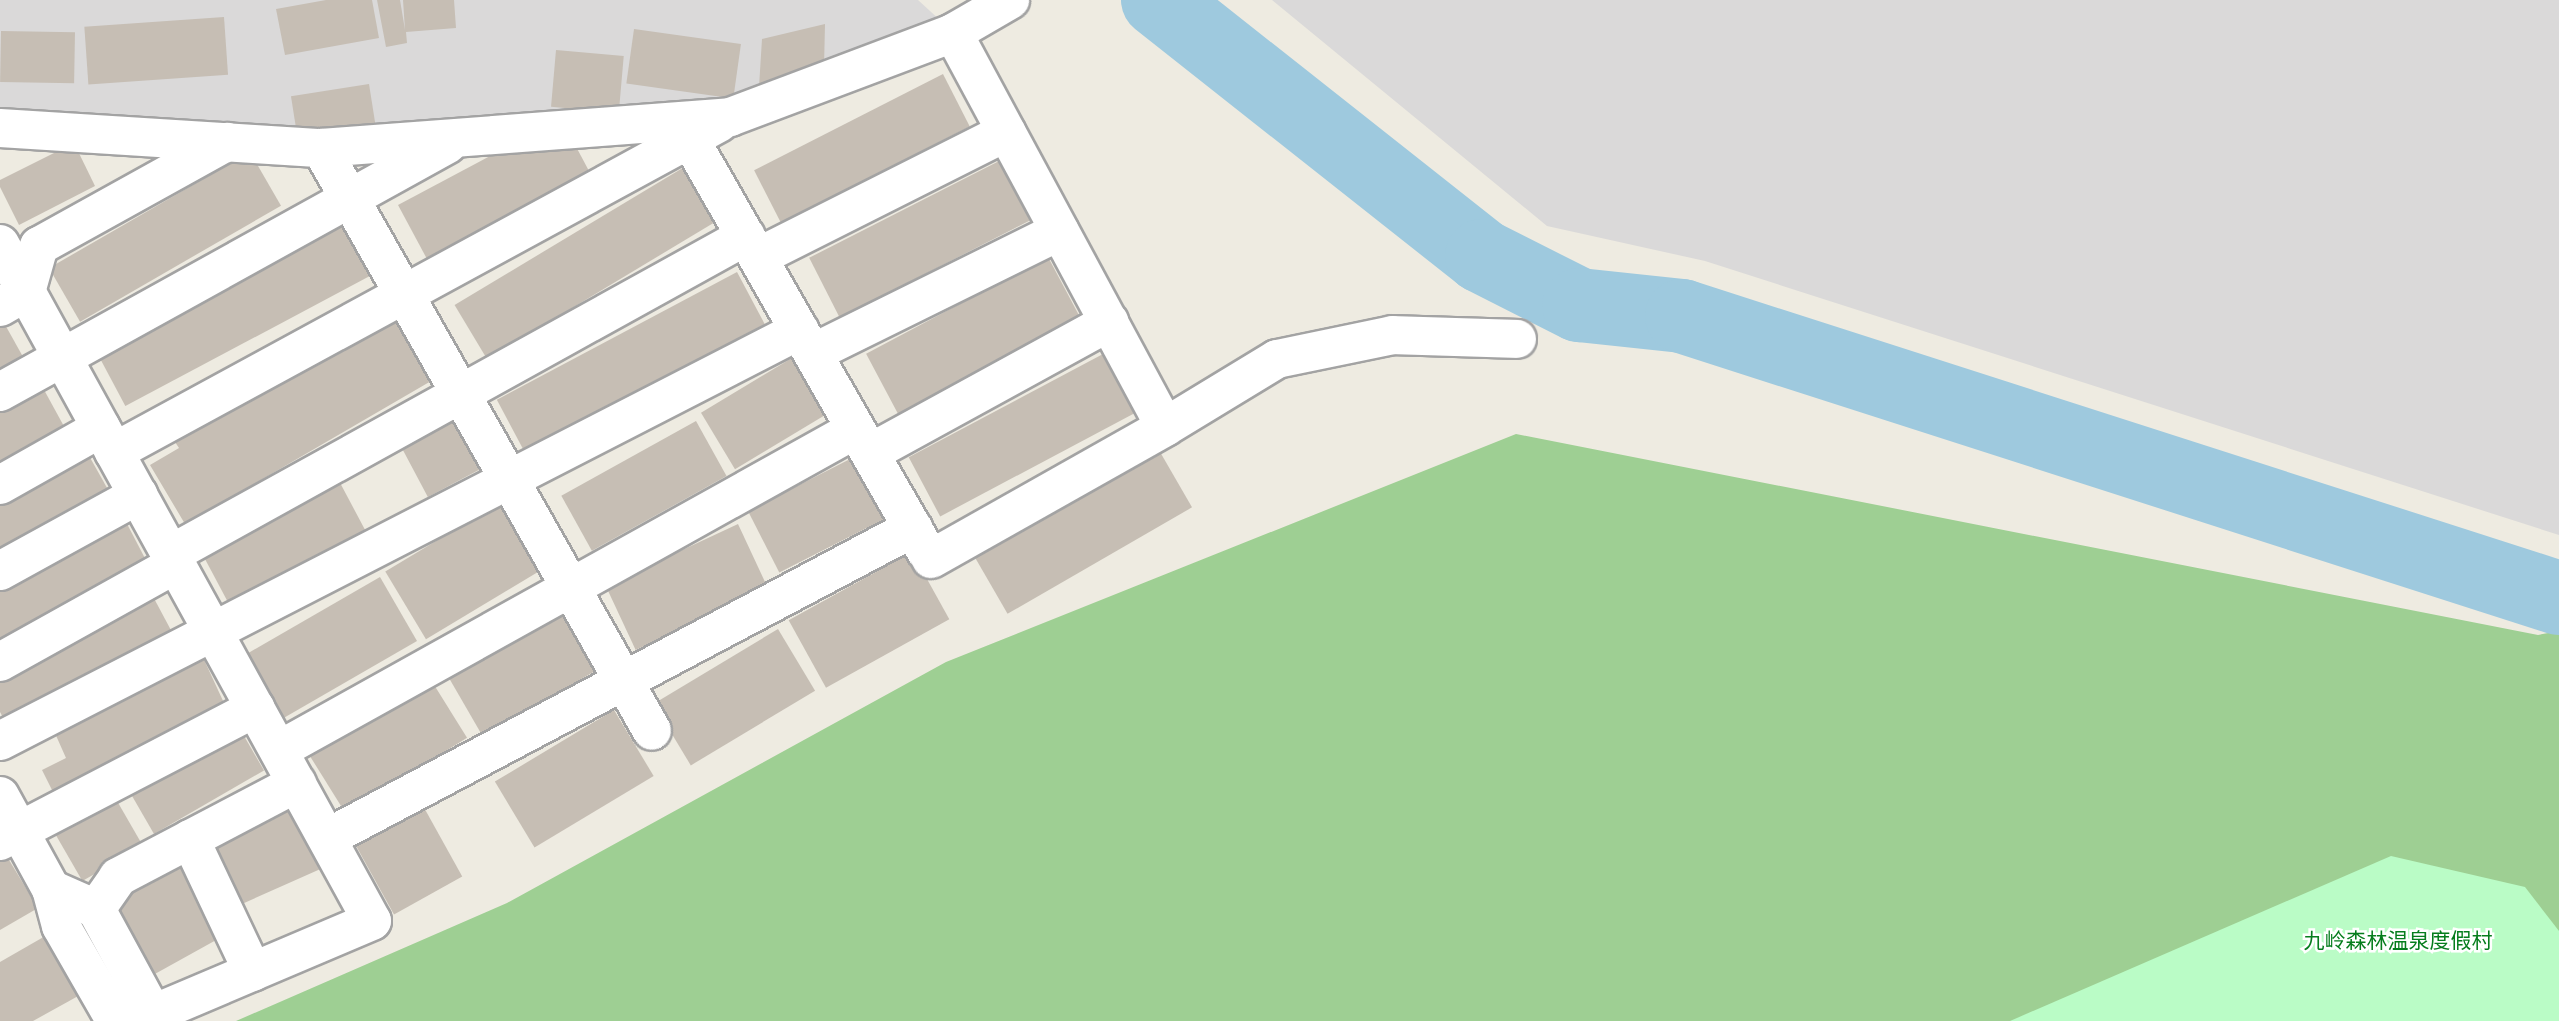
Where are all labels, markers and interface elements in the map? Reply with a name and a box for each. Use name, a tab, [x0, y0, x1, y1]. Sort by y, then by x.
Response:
park label: 九岭森林温泉度假村	[2304, 927, 2492, 953]

